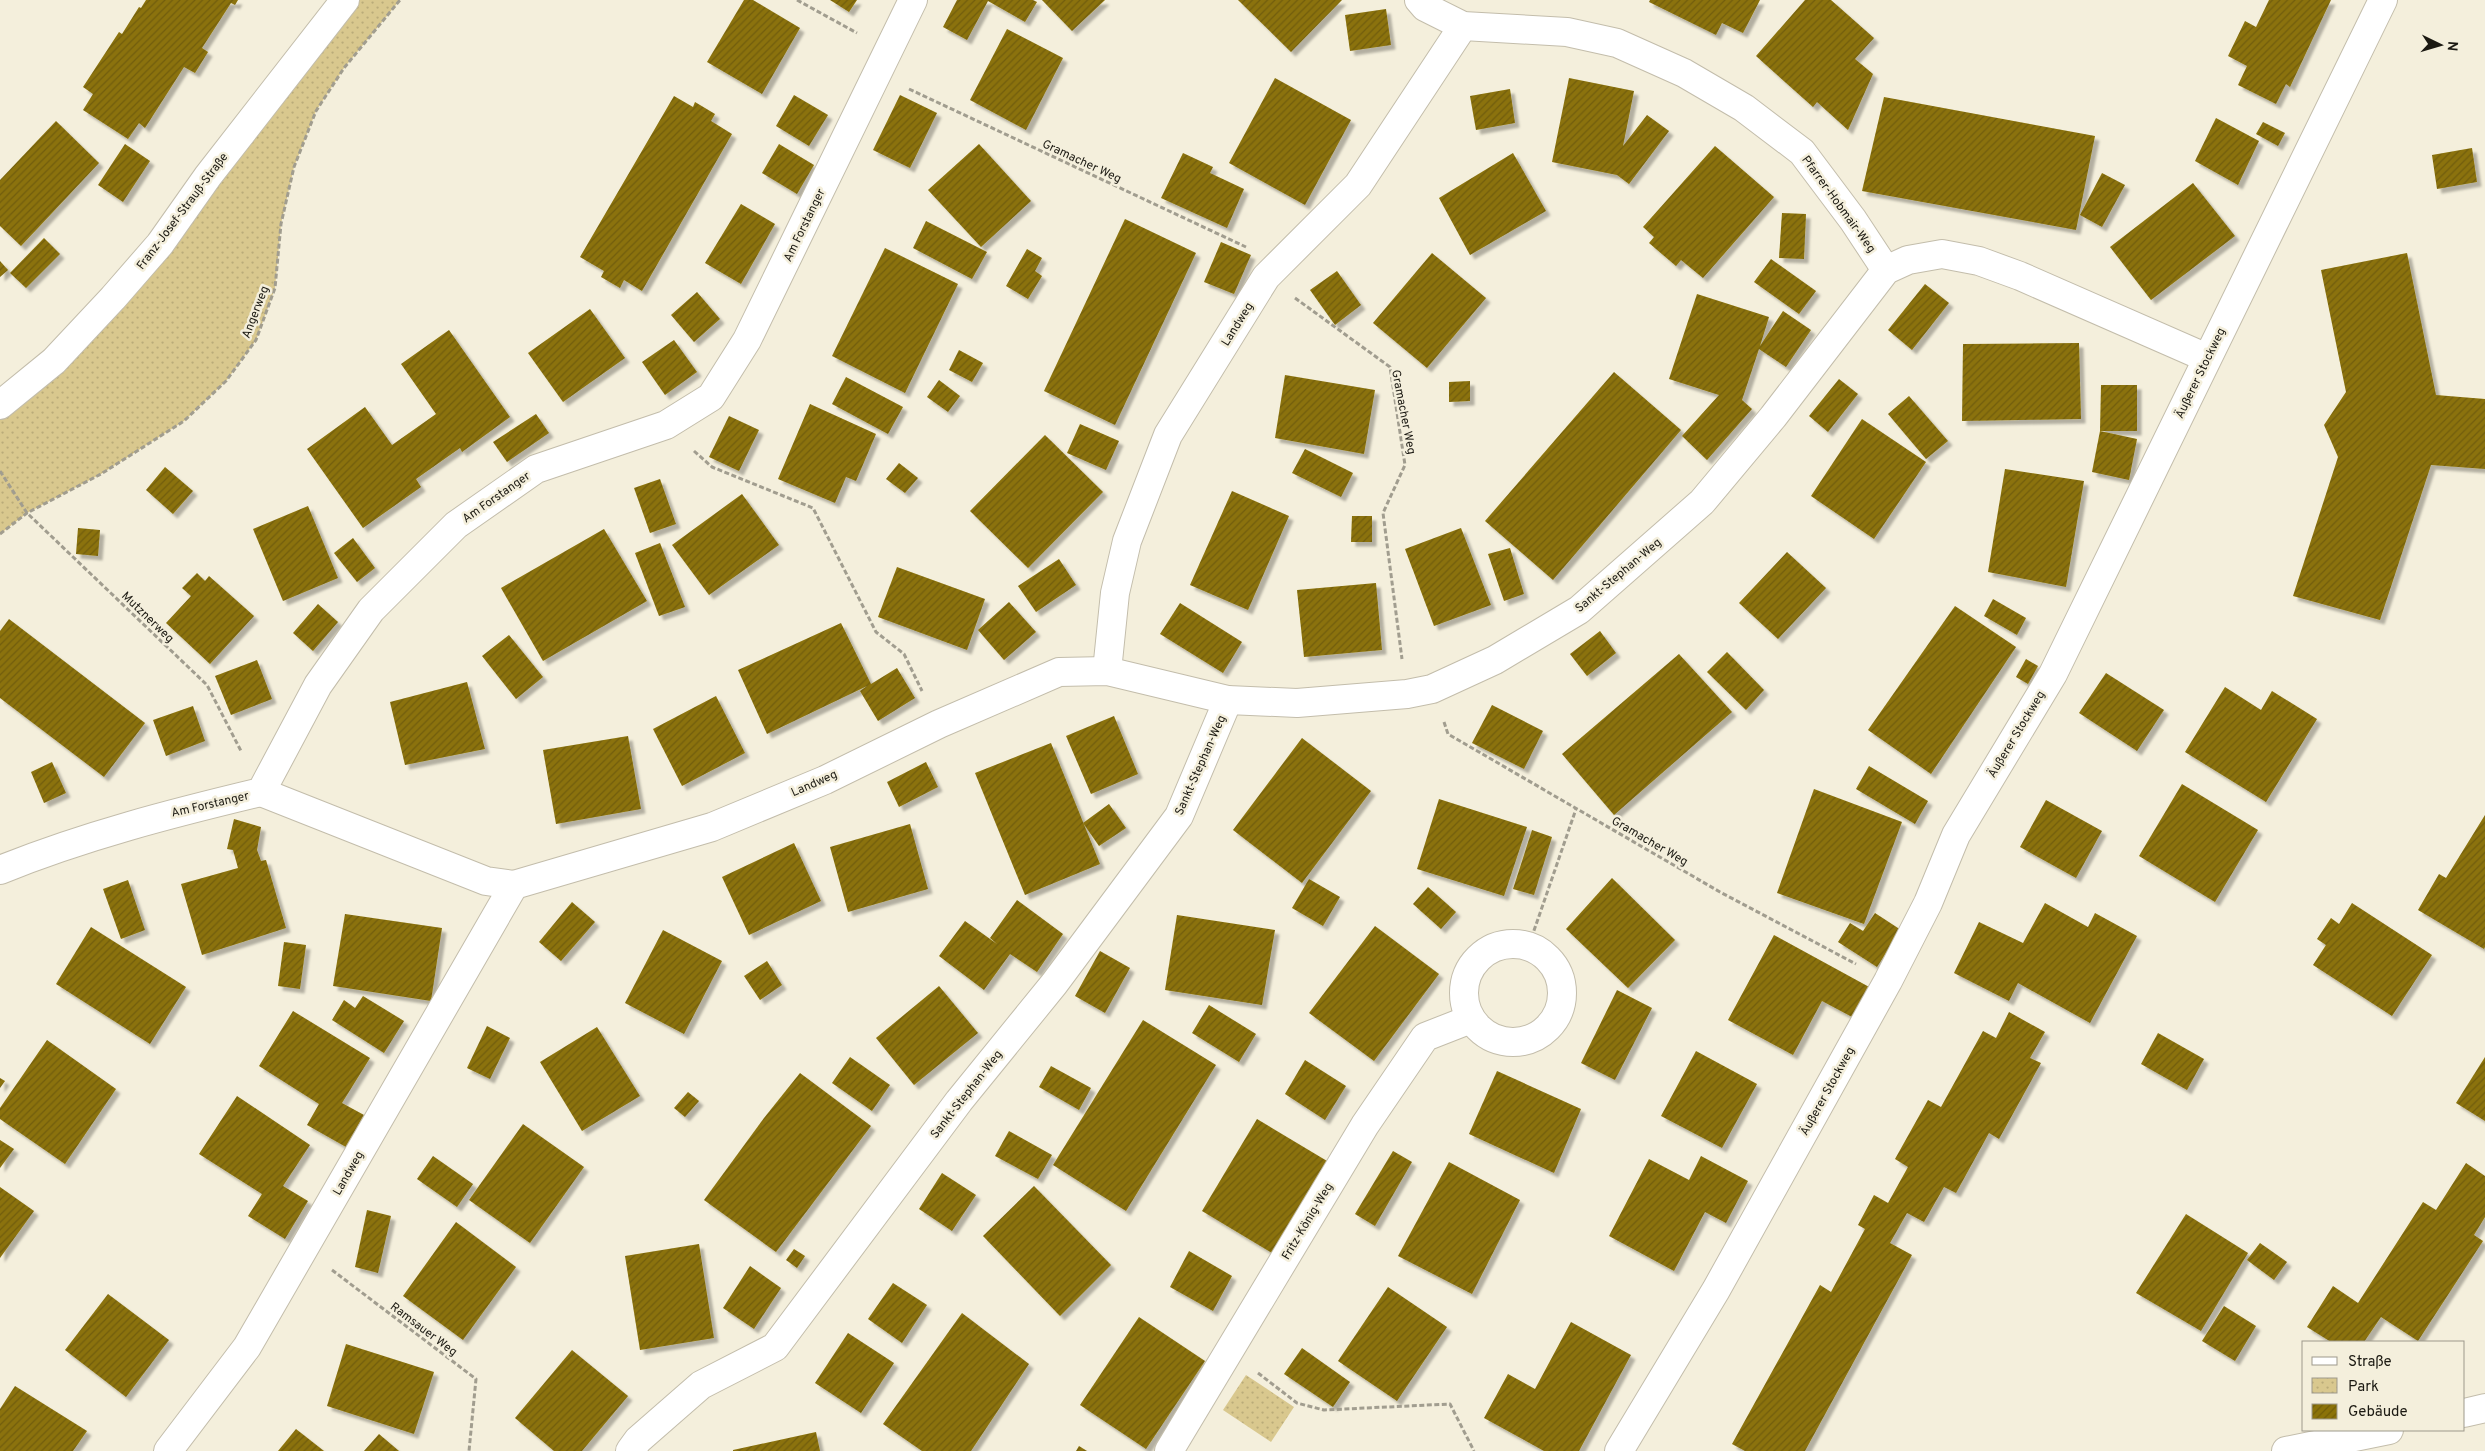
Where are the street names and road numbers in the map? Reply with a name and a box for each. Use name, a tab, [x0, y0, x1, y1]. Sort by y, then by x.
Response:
street label: Gramacher Weg	[1039, 137, 1124, 187]
street label: Franz-Josef-Strauß-Straße	[134, 150, 232, 273]
street label: Pfarrer-Hobmair-Weg	[1798, 153, 1879, 256]
street label: Am Forstanger	[780, 186, 830, 265]
street label: Angerweg	[239, 284, 273, 341]
street label: Landweg	[1218, 300, 1258, 349]
street label: Äußerer Stockweg	[2172, 325, 2230, 421]
street label: Gramacher Weg	[1387, 369, 1419, 456]
street label: Am Forstanger	[459, 468, 534, 527]
street label: Sankt-Stephan-Weg	[1572, 535, 1665, 617]
street label: Mutznerweg	[118, 589, 177, 647]
street label: Äußerer Stockweg	[1985, 688, 2049, 781]
street label: Sankt-Stephan-Weg	[1172, 713, 1230, 818]
street label: Landweg	[789, 767, 840, 801]
street label: Am Forstanger	[170, 788, 251, 822]
street label: Gramacher Weg	[1608, 813, 1691, 870]
street label: Äußerer Stockweg	[1797, 1044, 1859, 1139]
street label: Sankt-Stephan-Weg	[927, 1047, 1006, 1142]
street label: Landweg	[330, 1148, 368, 1199]
street label: Fritz-König-Weg	[1278, 1180, 1337, 1263]
street label: Ramsauer Weg	[387, 1299, 460, 1360]

